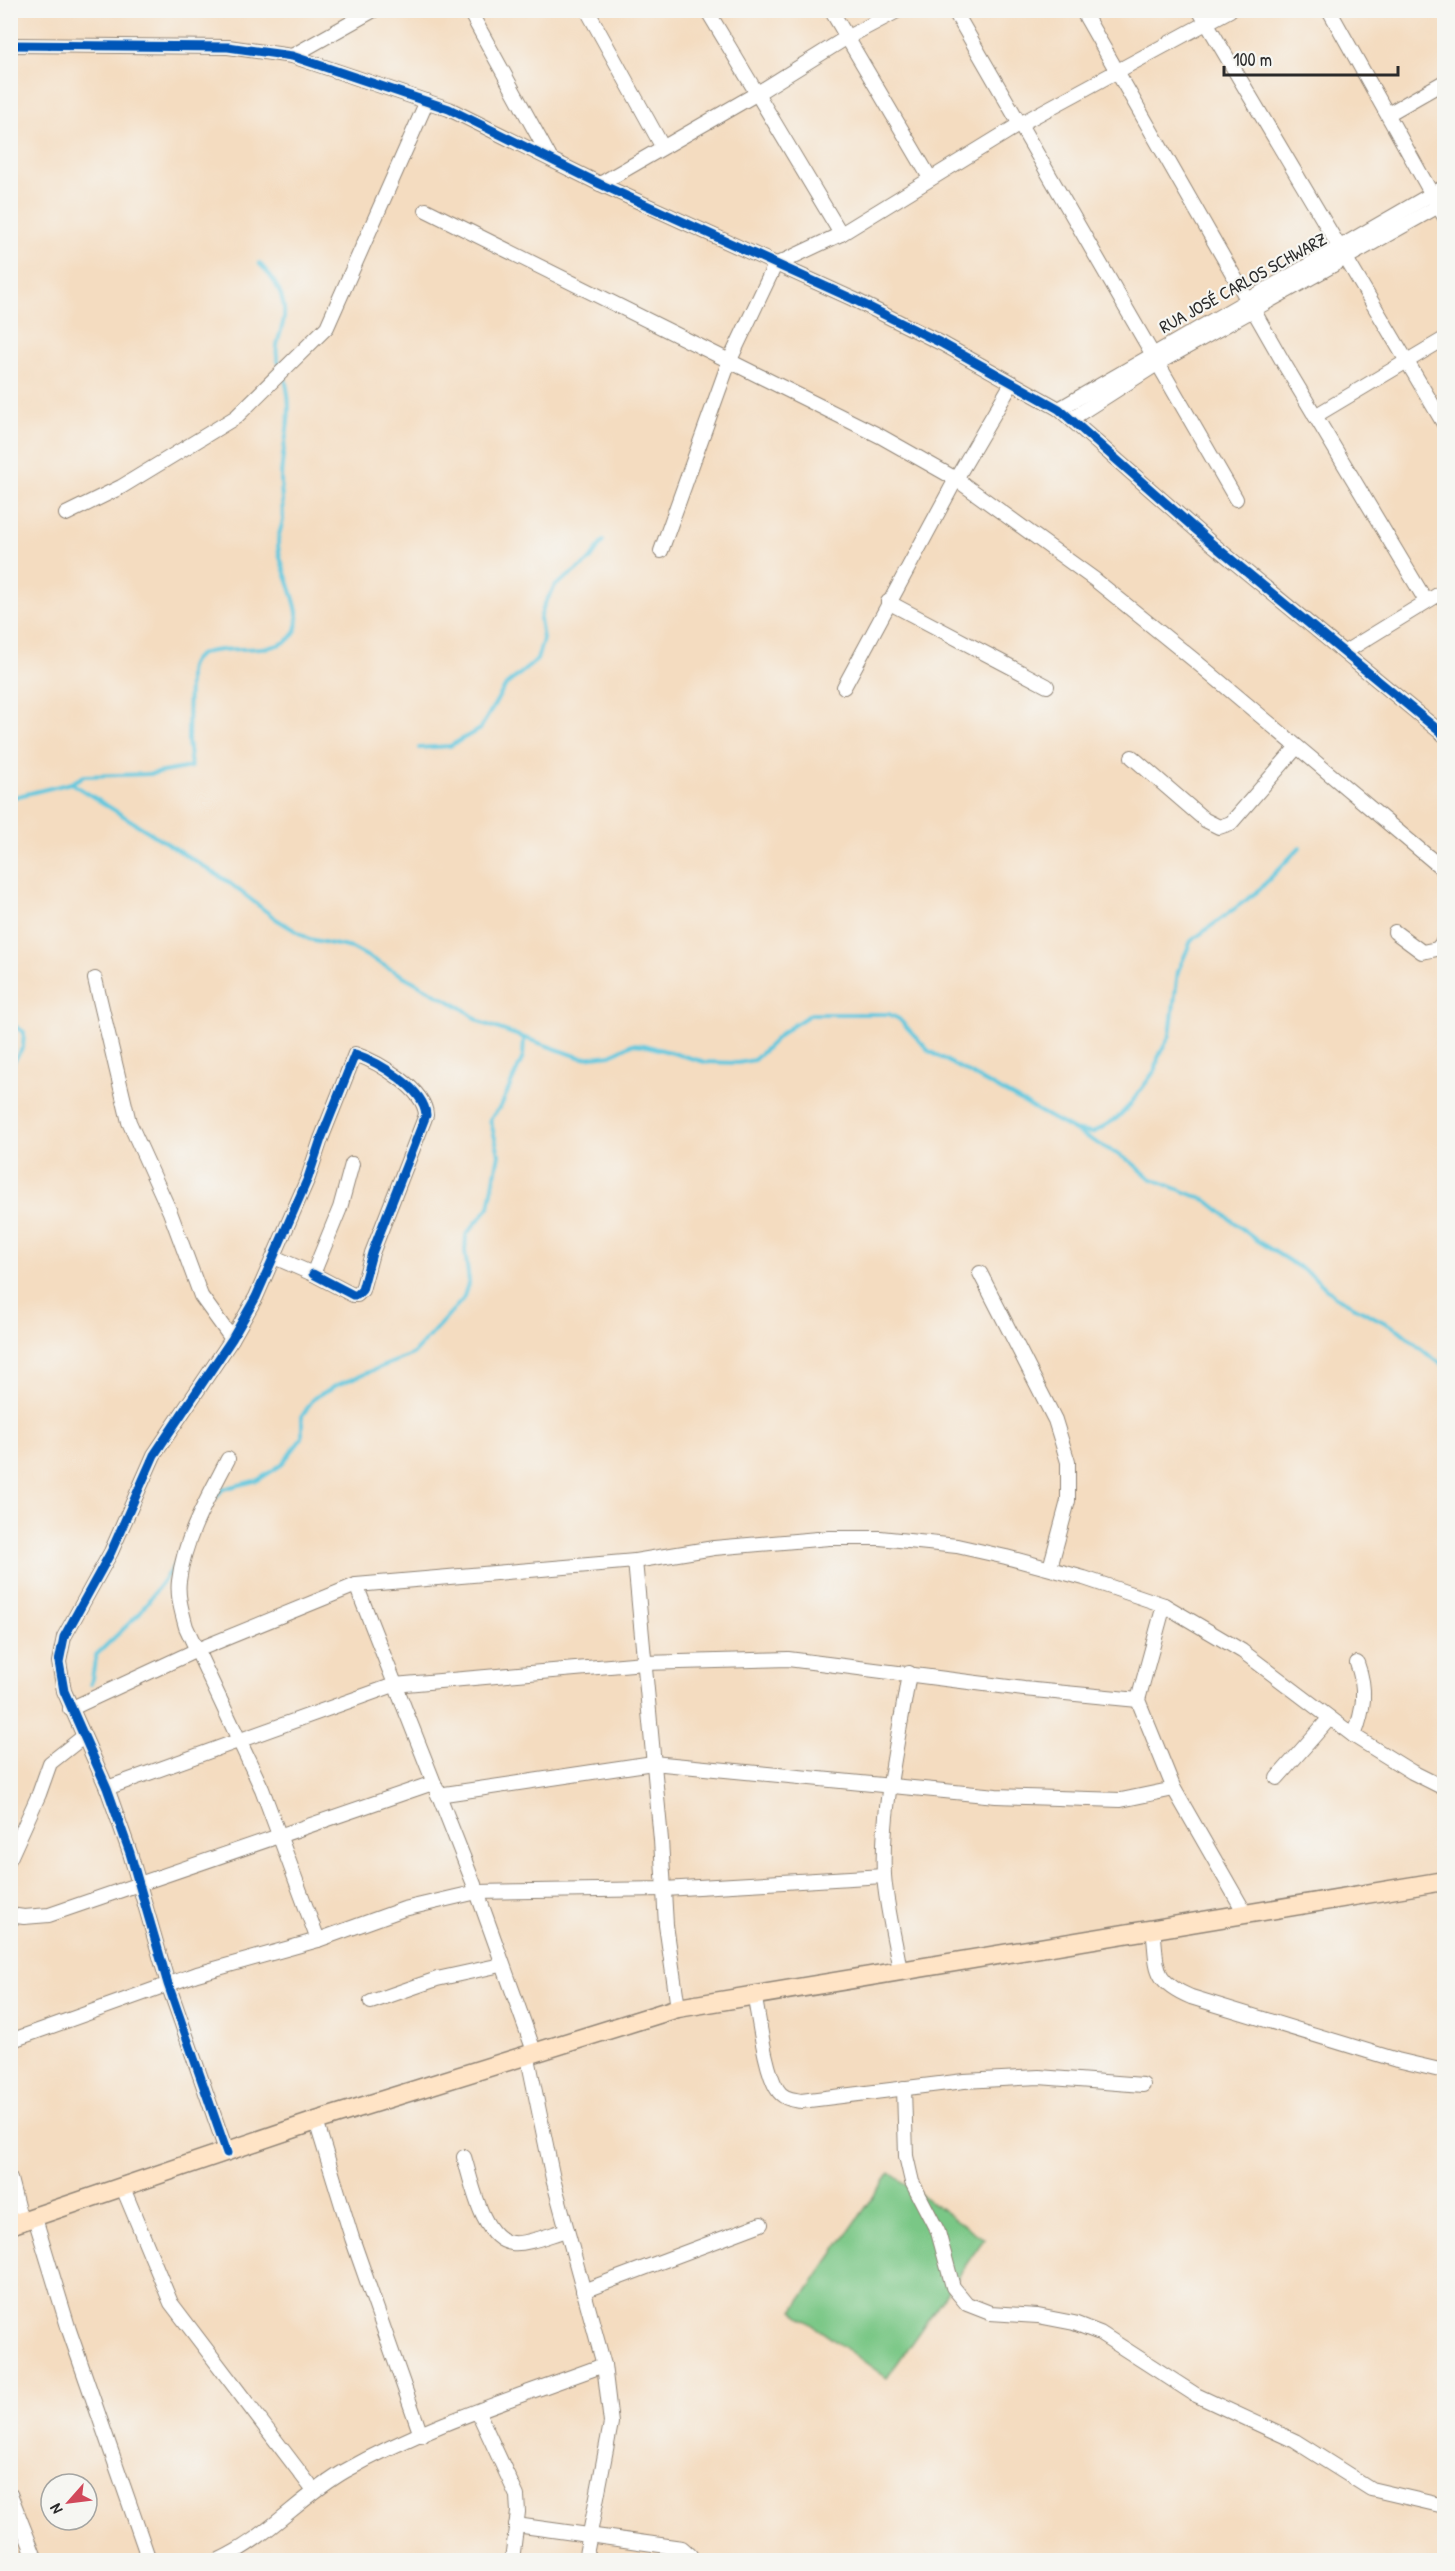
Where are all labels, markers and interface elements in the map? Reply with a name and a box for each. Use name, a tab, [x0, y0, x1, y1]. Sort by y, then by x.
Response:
scale bar	[1224, 39, 1398, 77]
text: 100 m	[1233, 47, 1272, 72]
street label: RUA JOSÉ CARLOS SCHWARZ	[1155, 226, 1331, 339]
north arrow	[39, 2472, 99, 2532]
text: N	[44, 2500, 67, 2518]

